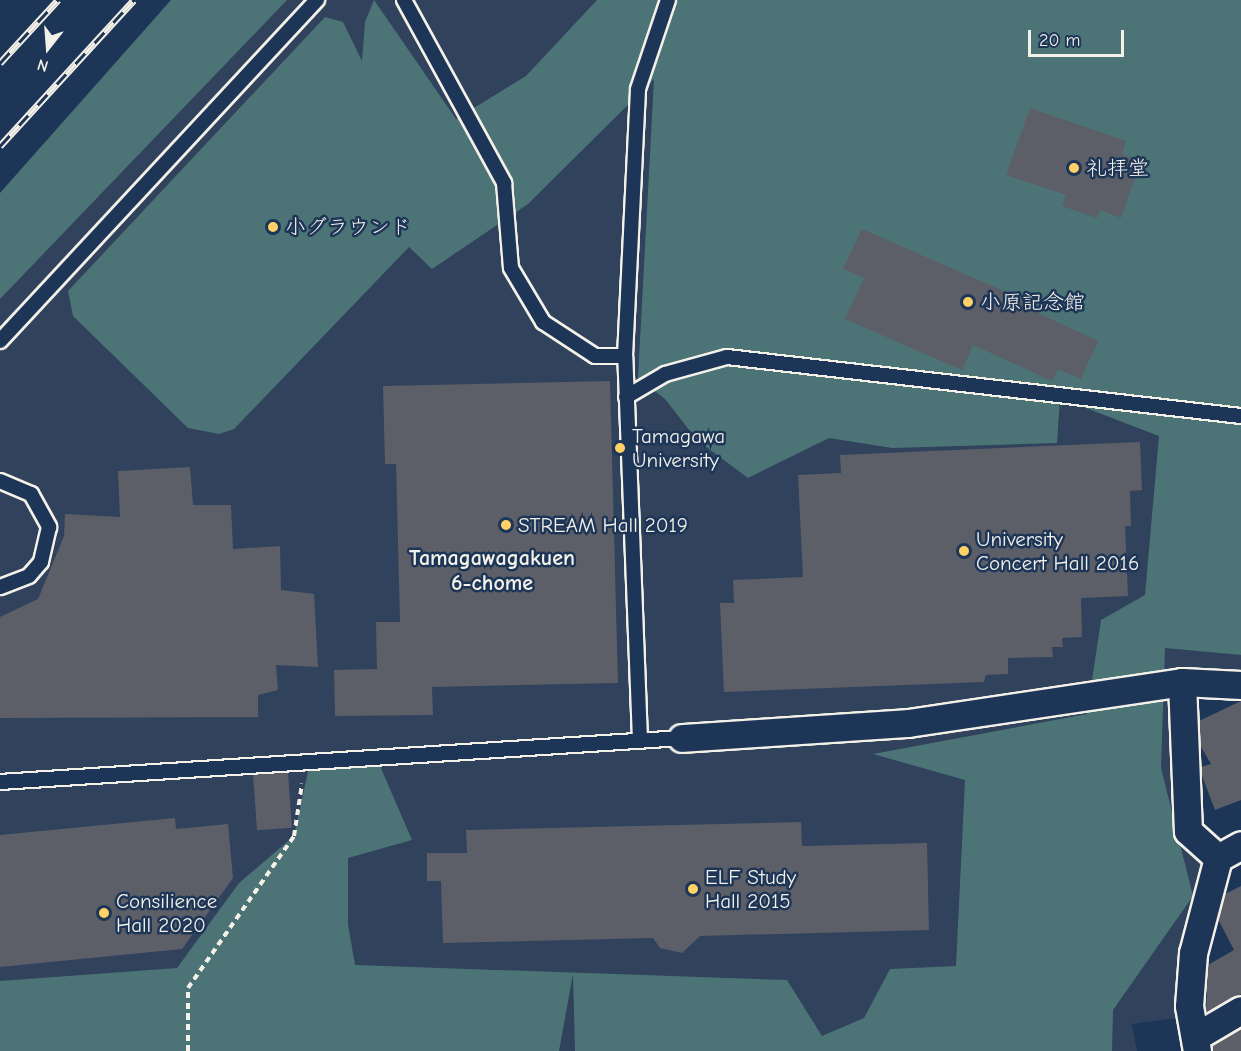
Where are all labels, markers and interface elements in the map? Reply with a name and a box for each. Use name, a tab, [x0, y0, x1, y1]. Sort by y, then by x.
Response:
north arrow	[18, 18, 78, 78]
scale bar	[1031, 18, 1127, 56]
text: 20 m	[1039, 30, 1080, 51]
text: N	[35, 55, 50, 75]
place label: 礼拝堂	[1086, 155, 1149, 181]
marker: 礼拝堂	[1067, 161, 1081, 175]
place label: 小グラウンド	[285, 214, 411, 240]
marker: 小グラウンド	[266, 220, 280, 234]
place label: 小原記念館	[980, 289, 1085, 315]
marker: 小原記念館	[961, 295, 975, 309]
place label: Tamagawa University	[632, 423, 725, 473]
marker: Tamagawa University	[613, 441, 627, 455]
place label: STREAM Hall 2019	[518, 512, 688, 538]
marker: STREAM Hall 2019	[499, 518, 513, 532]
place label: University Concert Hall 2016	[976, 526, 1139, 576]
marker: University Concert Hall 2016	[957, 544, 971, 558]
district label: Tamagawagakuen 6-chome	[409, 545, 575, 596]
place label: ELF Study Hall 2015	[705, 864, 796, 914]
marker: ELF Study Hall 2015	[686, 882, 700, 896]
place label: Consilience Hall 2020	[116, 888, 217, 938]
marker: Consilience Hall 2020	[97, 906, 111, 920]

